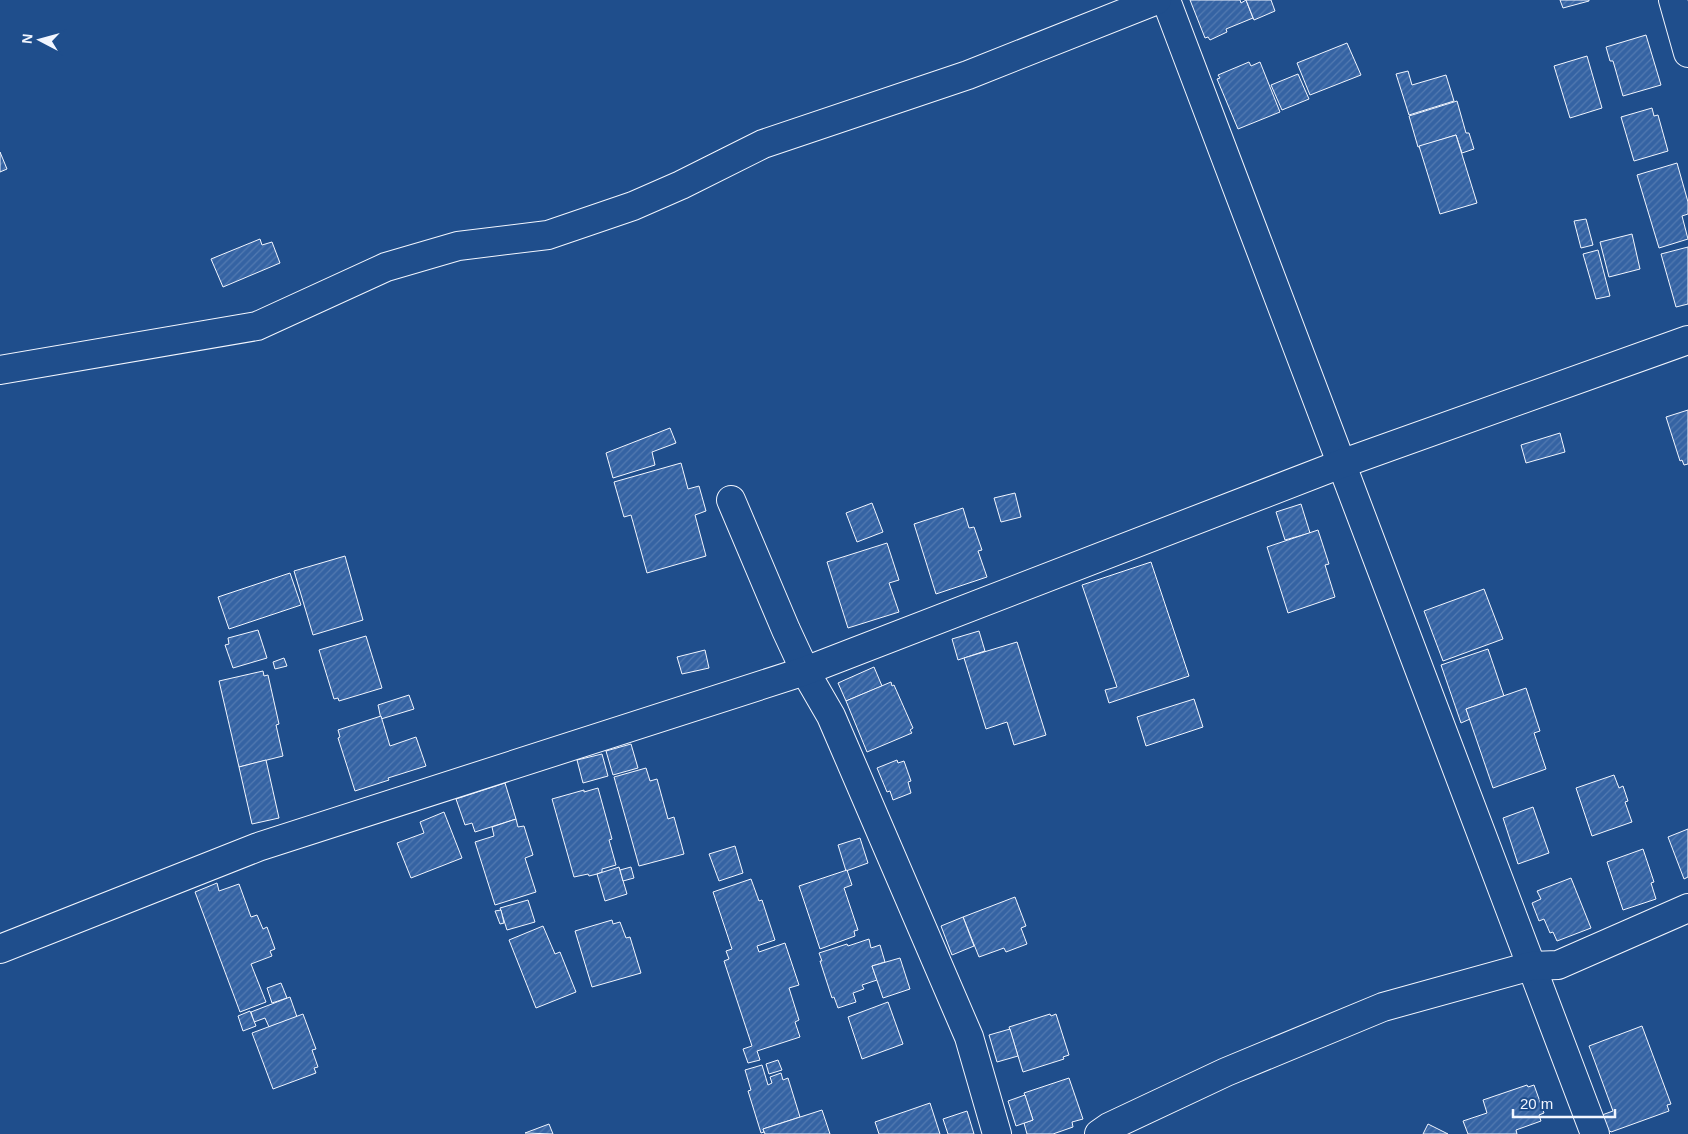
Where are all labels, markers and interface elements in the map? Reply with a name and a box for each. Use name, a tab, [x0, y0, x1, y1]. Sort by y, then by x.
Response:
north arrow	[15, 15, 65, 65]
text: N	[19, 33, 36, 45]
scale bar	[1513, 1086, 1616, 1118]
text: 20 m	[1520, 1095, 1553, 1112]

